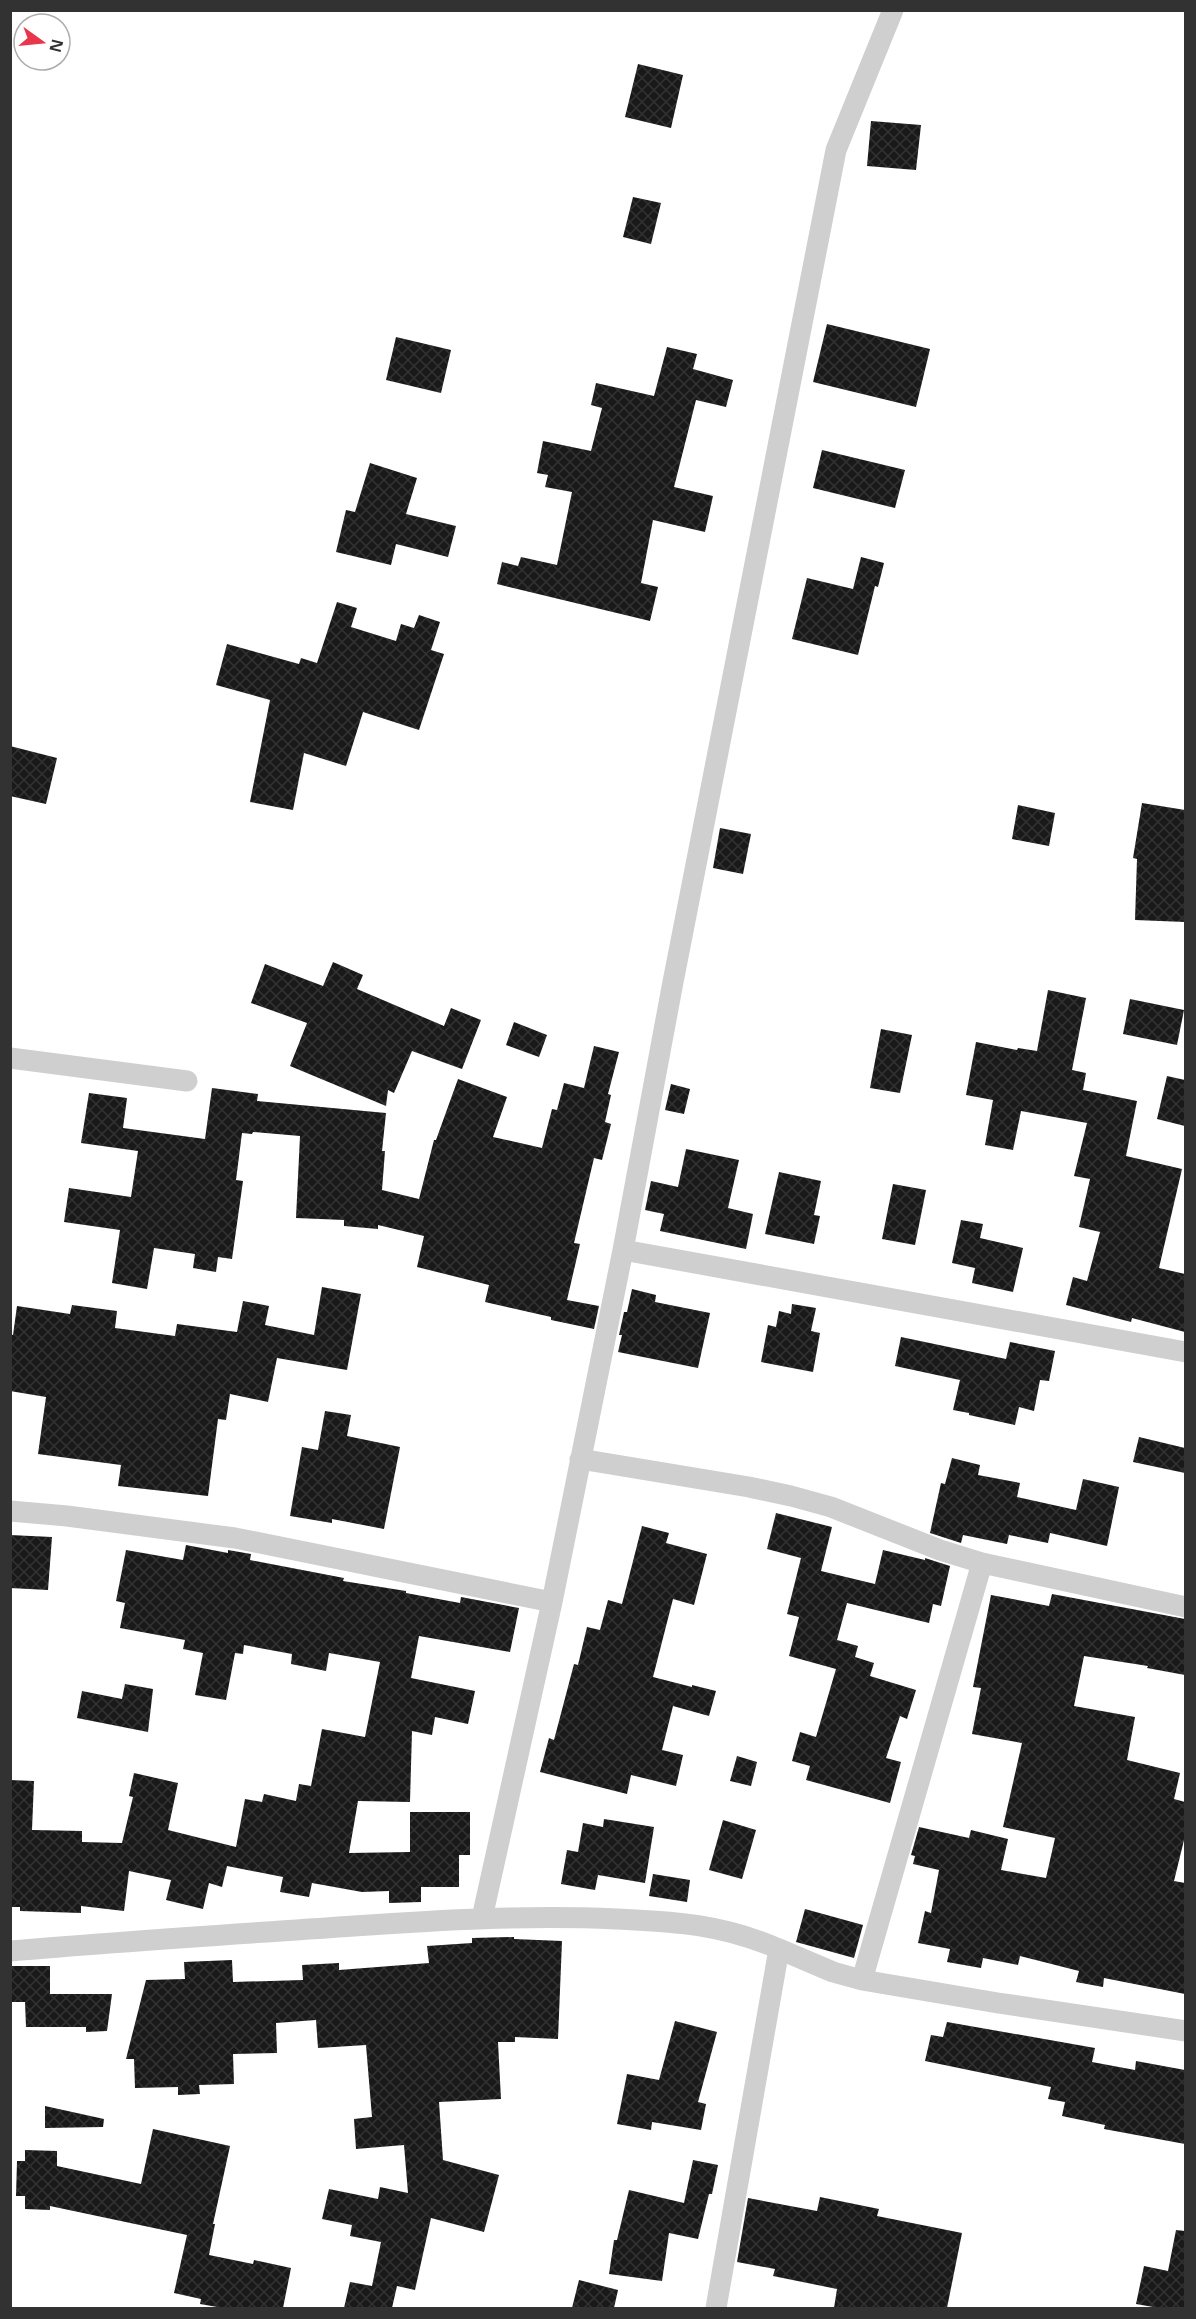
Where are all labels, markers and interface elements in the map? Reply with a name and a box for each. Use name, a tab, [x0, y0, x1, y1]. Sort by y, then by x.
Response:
north arrow	[12, 12, 72, 72]
text: N	[44, 37, 69, 55]

